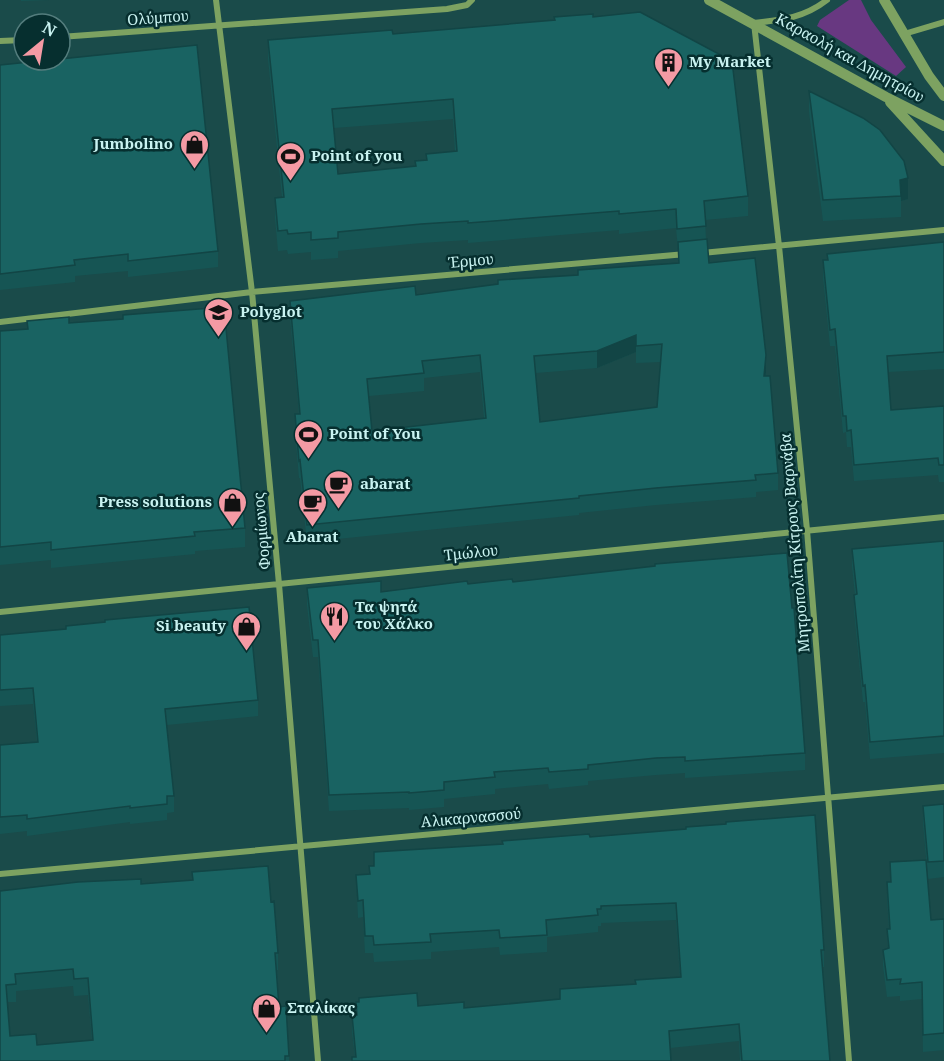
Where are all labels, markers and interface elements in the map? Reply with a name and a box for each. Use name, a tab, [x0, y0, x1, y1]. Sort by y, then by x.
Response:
street label: Ολύμπου	[126, 5, 189, 29]
street label: Καραολή και Δημητρίου	[773, 8, 928, 106]
north arrow	[12, 12, 72, 72]
text: N	[39, 16, 61, 42]
building icon: My Market	[652, 46, 684, 88]
place label: My Market	[689, 51, 771, 71]
shop icon: Jumbolino	[178, 128, 210, 170]
place label: Jumbolino	[93, 133, 173, 153]
sports icon: Point of you	[274, 140, 306, 182]
place label: Point of you	[311, 145, 402, 165]
street label: Έρμου	[446, 248, 494, 272]
school or university icon: Polyglot	[203, 296, 235, 338]
place label: Polyglot	[240, 301, 302, 321]
sports icon: Point of You	[292, 418, 324, 460]
place label: Point of You	[329, 423, 421, 443]
street label: Μητροπολίτη Κίτρους Βαρνάβα	[774, 432, 814, 653]
cafe icon: abarat	[323, 468, 355, 510]
place label: abarat	[360, 473, 410, 493]
shop icon: Press solutions	[217, 486, 249, 528]
cafe icon: Abarat	[296, 486, 328, 528]
place label: Press solutions	[98, 491, 212, 511]
street label: Φορμίωνος	[248, 491, 274, 571]
place label: Abarat	[286, 526, 338, 546]
street label: Τμώλου	[443, 539, 499, 565]
place label: Τα ψητά του Χάλκο	[355, 596, 433, 633]
restaurant icon: Τα ψητά του Χάλκο	[318, 600, 350, 642]
shop icon: Si beauty	[231, 610, 263, 652]
place label: Si beauty	[156, 615, 226, 635]
street label: Αλικαρνασσού	[420, 803, 522, 831]
shop icon: Σταλίκας	[250, 992, 282, 1034]
place label: Σταλίκας	[287, 997, 356, 1017]

